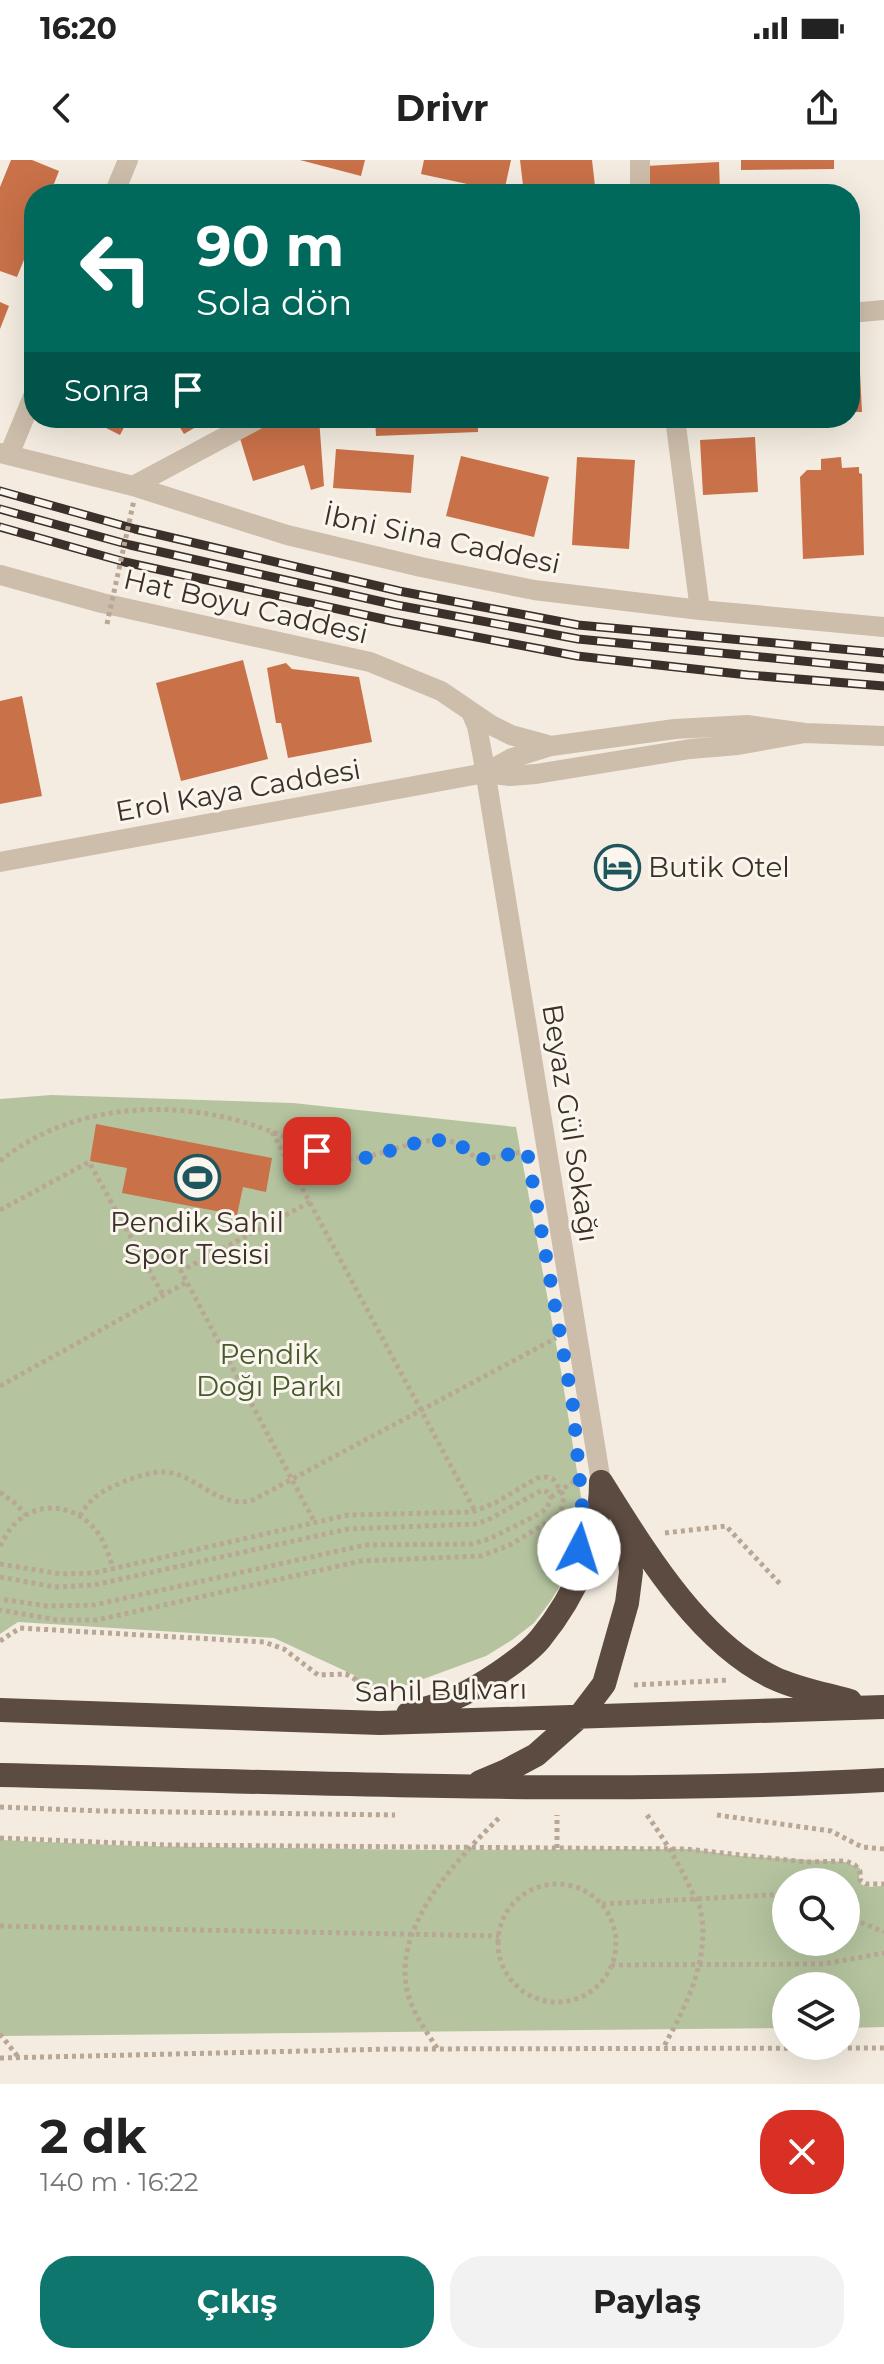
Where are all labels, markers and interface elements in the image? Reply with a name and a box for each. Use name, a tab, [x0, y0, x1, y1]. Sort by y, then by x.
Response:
text: 16:20	[40, 10, 117, 47]
icon: back	[40, 86, 84, 130]
text: Drivr	[395, 86, 489, 130]
icon: share	[800, 86, 844, 130]
text: 90 m	[196, 212, 344, 280]
icon: left	[64, 216, 168, 320]
text: Sola dön	[196, 280, 352, 324]
icon: arrive	[166, 368, 210, 412]
text: Sonra	[64, 372, 150, 409]
street label: İbni Sina Caddesi	[321, 497, 563, 581]
street label: Hat Boyu Caddesi	[120, 561, 372, 651]
street label: Erol Kaya Caddesi	[113, 752, 363, 828]
hotel icon: Butik Otel	[593, 843, 641, 891]
place label: Butik Otel	[648, 850, 790, 884]
street label: Beyaz Gül Sokağı	[535, 1002, 607, 1244]
pin	[283, 1117, 351, 1185]
icon: arrive	[295, 1129, 339, 1173]
sports icon: Pendik Sahil Spor Tesisi	[173, 1154, 221, 1202]
place label: Pendik Sahil Spor Tesisi	[110, 1205, 284, 1271]
park label: Pendik Doğı Parkı	[196, 1337, 342, 1403]
position arrow	[537, 1507, 621, 1591]
street label: Sahil Bulvarı	[355, 1671, 527, 1709]
map controls	[772, 1868, 860, 2060]
button: search	[772, 1868, 860, 1956]
button: layers	[772, 1972, 860, 2060]
text: 2 dk	[40, 2107, 147, 2165]
button: close	[760, 2110, 844, 2194]
text: 140 m · 16:22	[40, 2166, 199, 2198]
button: Çıkış	[40, 2256, 434, 2348]
button: Paylaş	[450, 2256, 844, 2348]

